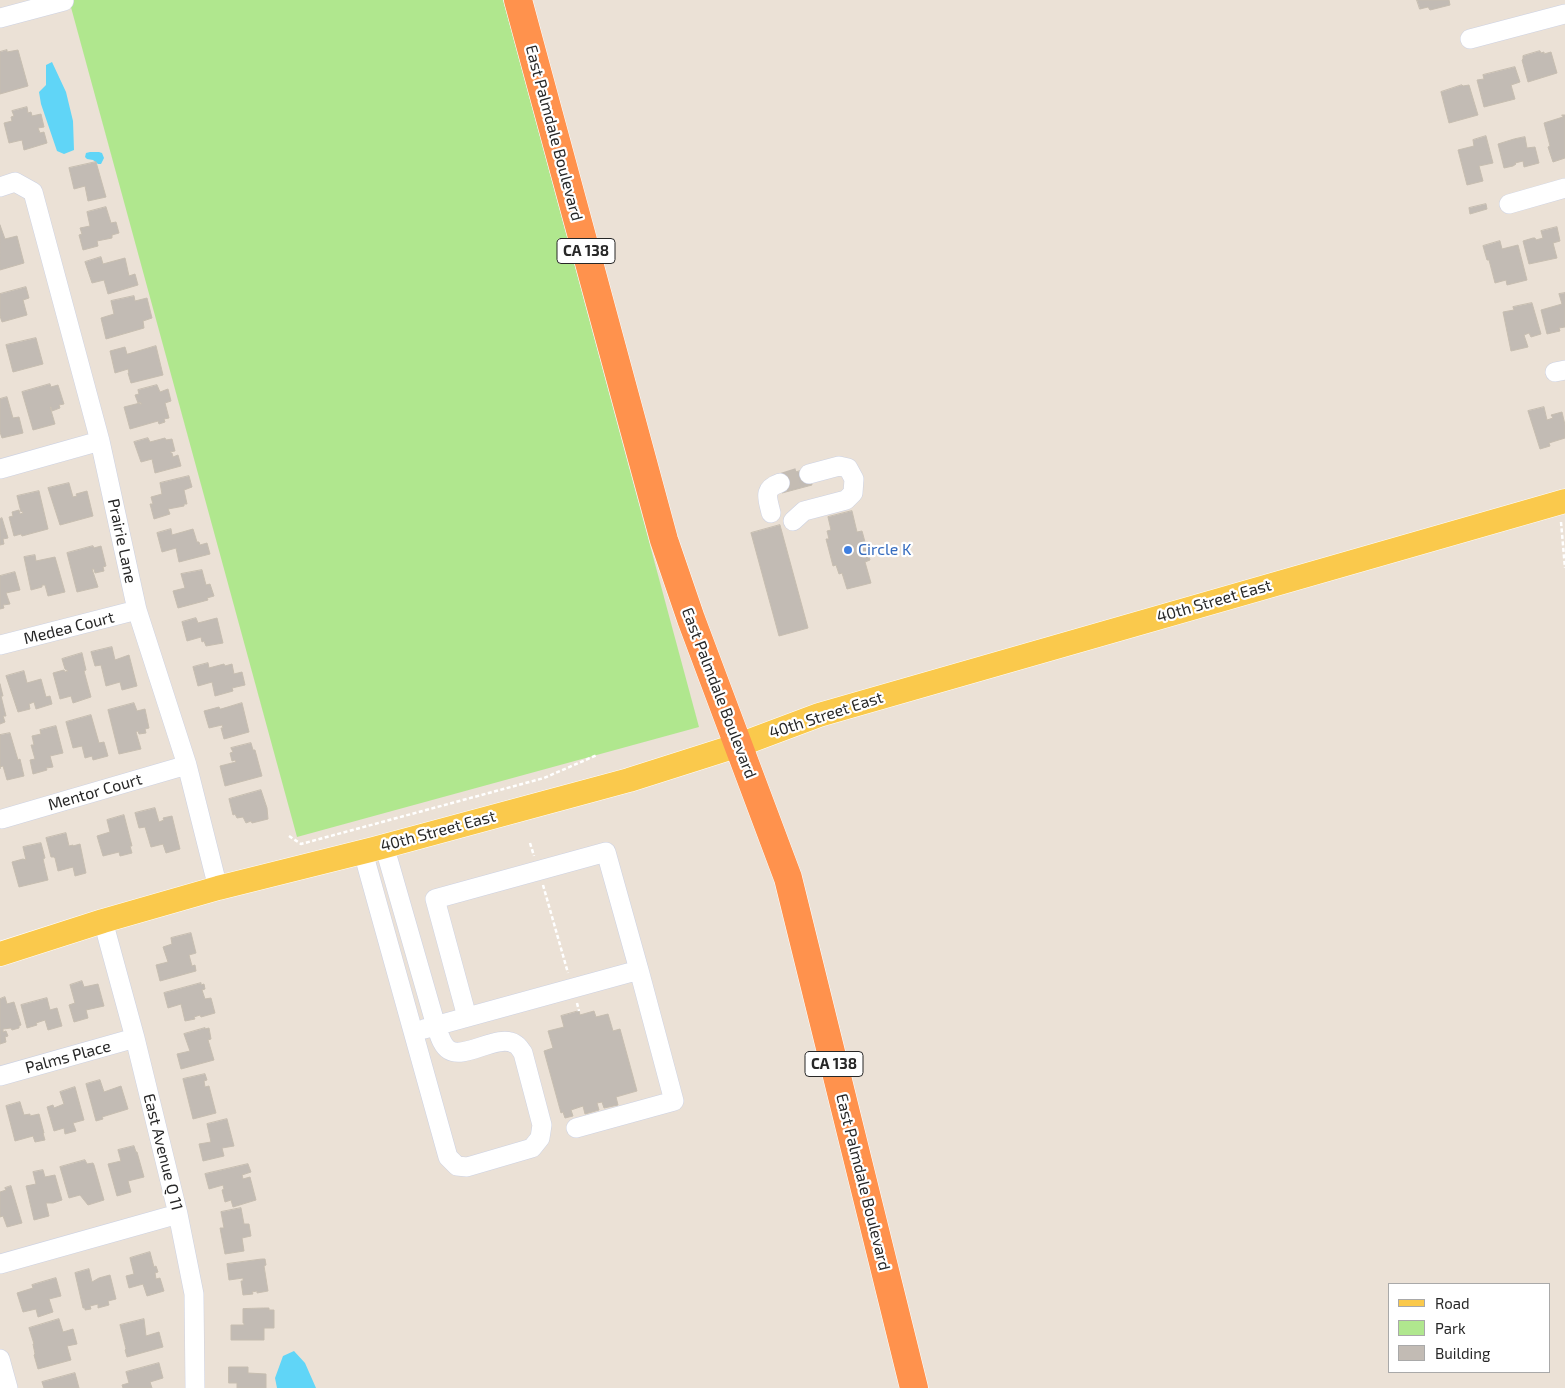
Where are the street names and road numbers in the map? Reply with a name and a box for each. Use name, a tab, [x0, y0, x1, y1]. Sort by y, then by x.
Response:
street label: East Palmdale Boulevard	[521, 43, 587, 223]
road number: CA 138	[557, 238, 615, 264]
street label: Prairie Lane	[104, 497, 140, 585]
street label: 40th Street East	[1154, 575, 1274, 627]
street label: East Palmdale Boulevard	[678, 605, 760, 781]
street label: Medea Court	[22, 607, 116, 649]
street label: 40th Street East	[767, 688, 885, 742]
street label: Mentor Court	[46, 769, 144, 815]
street label: 40th Street East	[378, 806, 498, 856]
street label: Palms Place	[23, 1036, 113, 1078]
road number: CA 138	[805, 1052, 863, 1076]
street label: East Avenue Q 11	[139, 1092, 187, 1212]
street label: East Palmdale Boulevard	[832, 1092, 894, 1272]

